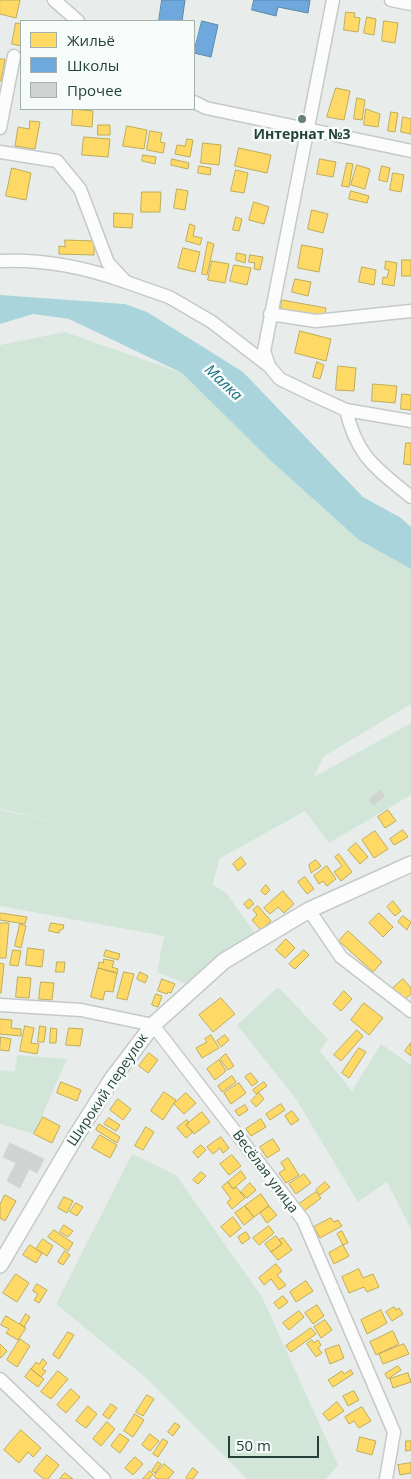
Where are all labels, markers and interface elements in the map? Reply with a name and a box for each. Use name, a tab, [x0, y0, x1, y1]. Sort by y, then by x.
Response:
legend	[20, 20, 195, 110]
text: Жильё	[67, 30, 115, 50]
text: Школы	[67, 55, 119, 75]
text: Прочее	[67, 80, 122, 100]
marker: Интернат №3	[296, 113, 308, 125]
place label: Интернат №3	[253, 127, 351, 143]
water label: Малка	[200, 361, 246, 405]
street label: Широкий переулок	[64, 1030, 152, 1150]
street label: Весёлая улица	[228, 1127, 302, 1217]
scale bar	[231, 1426, 322, 1458]
text: 50 m	[236, 1435, 271, 1455]

